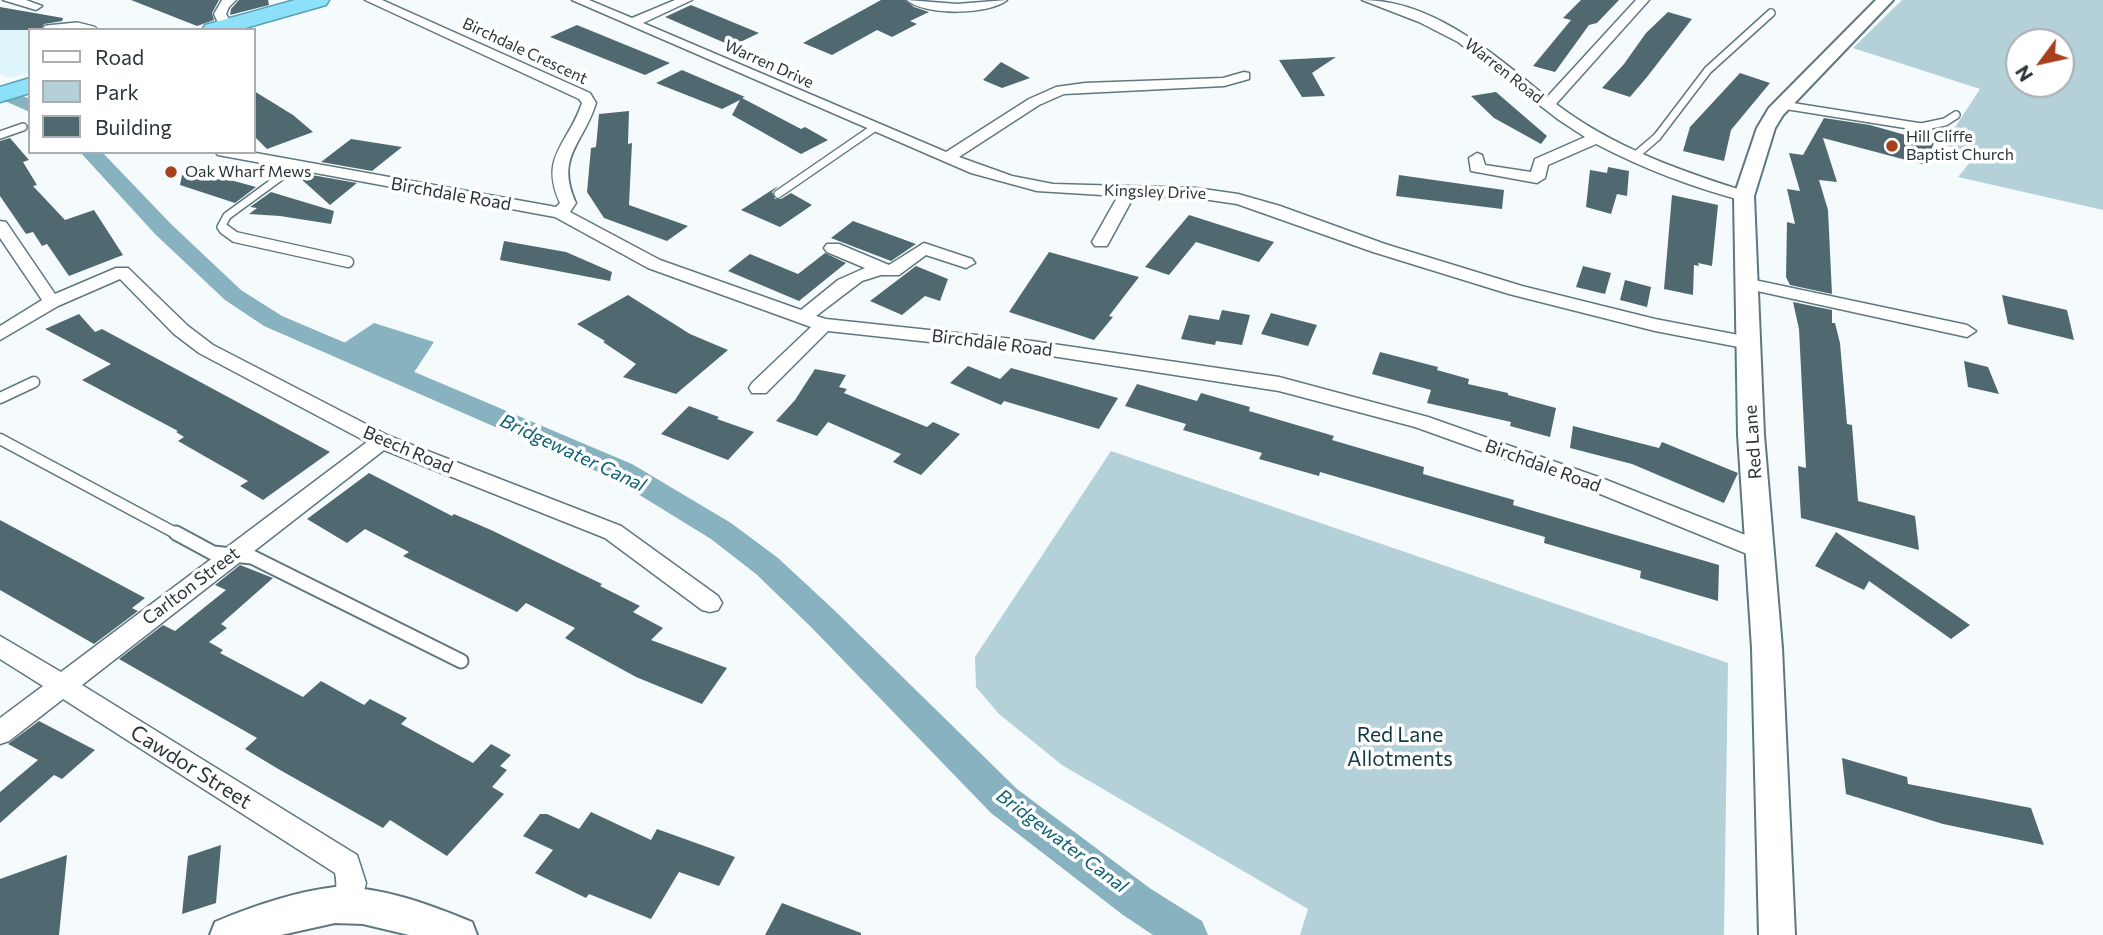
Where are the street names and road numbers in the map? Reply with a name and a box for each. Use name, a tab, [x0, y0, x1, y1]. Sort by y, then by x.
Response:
street label: Birchdale Crescent	[459, 14, 591, 88]
street label: Warren Road	[1461, 34, 1547, 108]
street label: Warren Drive	[721, 36, 817, 92]
street label: Birchdale Road	[389, 173, 513, 215]
street label: Kingsley Drive	[1104, 181, 1206, 203]
street label: Birchdale Road	[930, 325, 1054, 361]
street label: Red Lane	[1740, 404, 1766, 480]
street label: Beech Road	[360, 421, 456, 479]
street label: Birchdale Road	[1482, 435, 1604, 497]
street label: Carlton Street	[138, 542, 244, 630]
street label: Cawdor Street	[126, 720, 256, 814]

